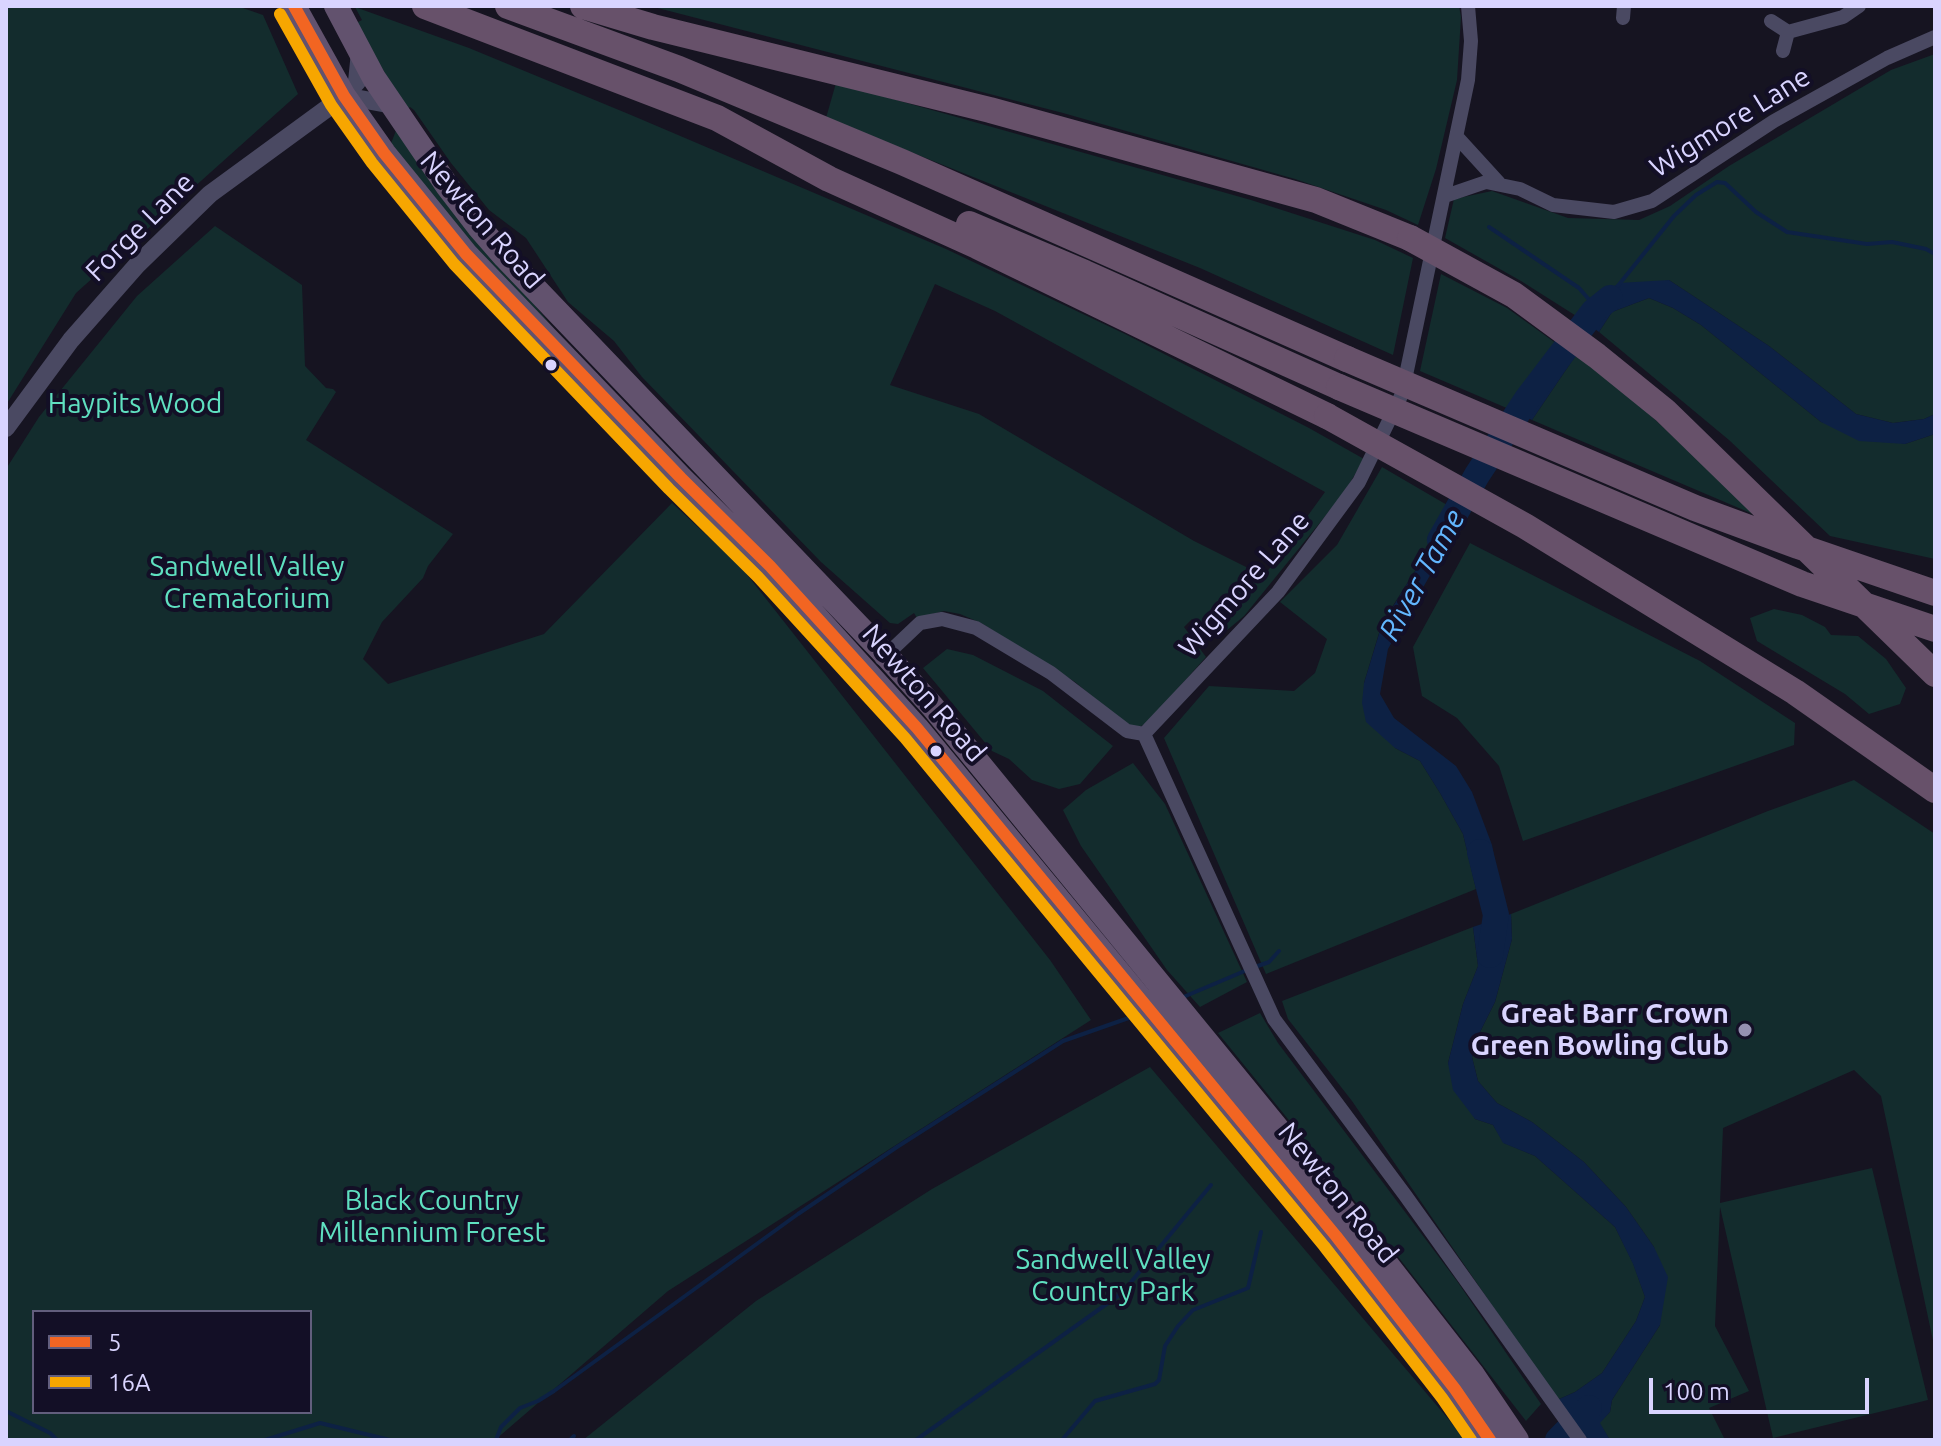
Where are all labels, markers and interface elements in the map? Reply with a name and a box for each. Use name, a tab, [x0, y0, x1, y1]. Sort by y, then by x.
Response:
street label: Wigmore Lane	[1644, 59, 1816, 185]
street label: Newton Road	[413, 144, 551, 296]
street label: Forge Lane	[79, 166, 201, 288]
unlabelled marker	[543, 357, 559, 373]
park label: Haypits Wood	[48, 387, 222, 421]
water label: River Tame	[1371, 503, 1473, 647]
street label: Wigmore Lane	[1171, 504, 1317, 664]
park label: Sandwell Valley Crematorium	[149, 550, 345, 616]
street label: Newton Road	[855, 617, 993, 769]
unlabelled marker	[928, 743, 944, 759]
place label: Great Barr Crown Green Bowling Club	[1471, 997, 1729, 1063]
marker: Great Barr Crown Green Bowling Club	[1736, 1021, 1754, 1039]
street label: Newton Road	[1271, 1116, 1405, 1270]
park label: Black Country Millennium Forest	[319, 1184, 545, 1250]
park label: Sandwell Valley Country Park	[1015, 1243, 1211, 1309]
legend	[32, 1310, 312, 1414]
text: 5	[108, 1329, 122, 1356]
scale bar	[1653, 1362, 1873, 1412]
text: 16A	[108, 1369, 151, 1396]
text: 100 m	[1663, 1378, 1730, 1405]

